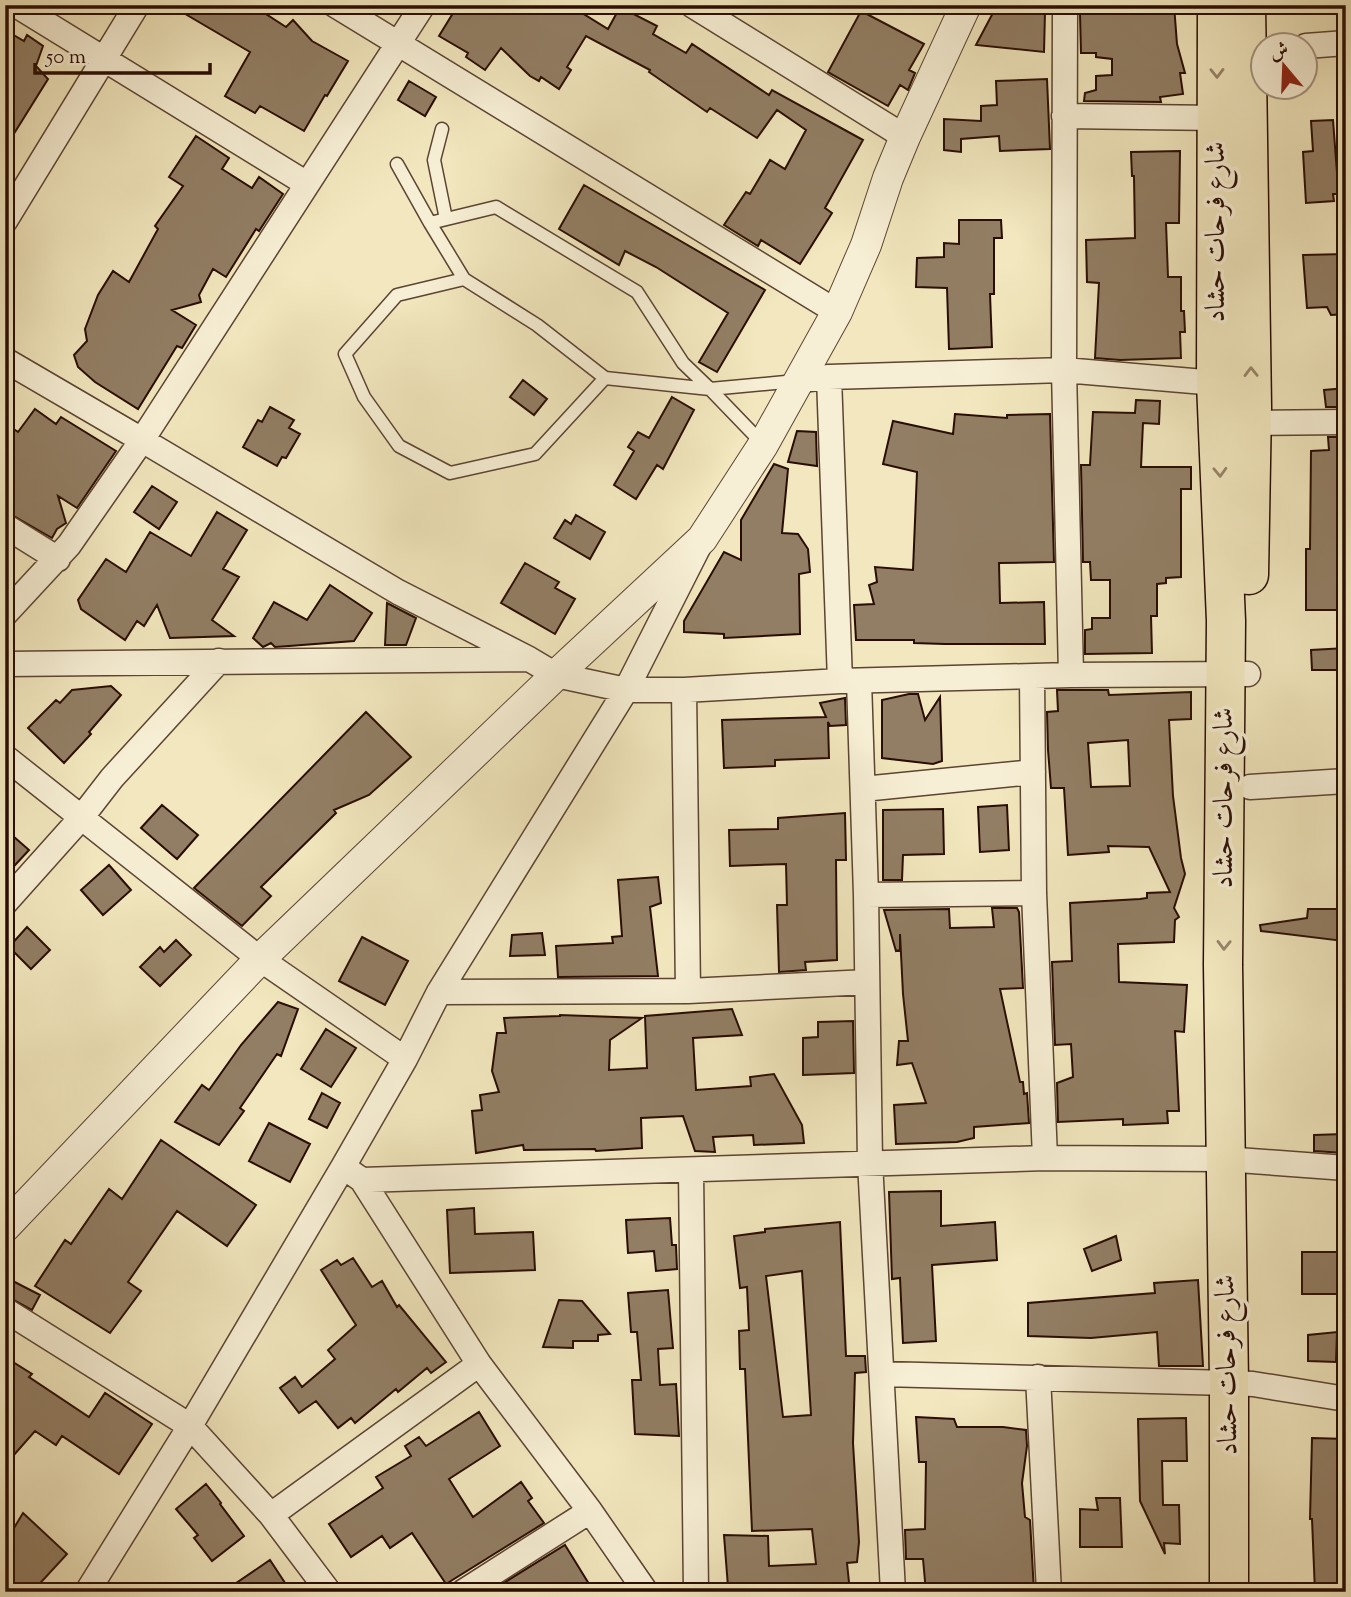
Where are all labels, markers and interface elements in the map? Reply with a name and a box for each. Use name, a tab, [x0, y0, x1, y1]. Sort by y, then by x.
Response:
scale bar	[35, 32, 210, 76]
north arrow	[1250, 32, 1320, 102]
text: ش	[1266, 36, 1293, 68]
text: 50 m	[45, 43, 86, 73]
one-way arrow	[1210, 68, 1225, 79]
street label: شارع فرحات حشاد	[1197, 142, 1238, 322]
one-way arrow	[1243, 366, 1259, 377]
one-way arrow	[1213, 467, 1228, 478]
street label: شارع فرحات حشاد	[1205, 708, 1246, 888]
one-way arrow	[1216, 940, 1232, 951]
street label: شارع فرحات حشاد	[1206, 1274, 1251, 1456]

